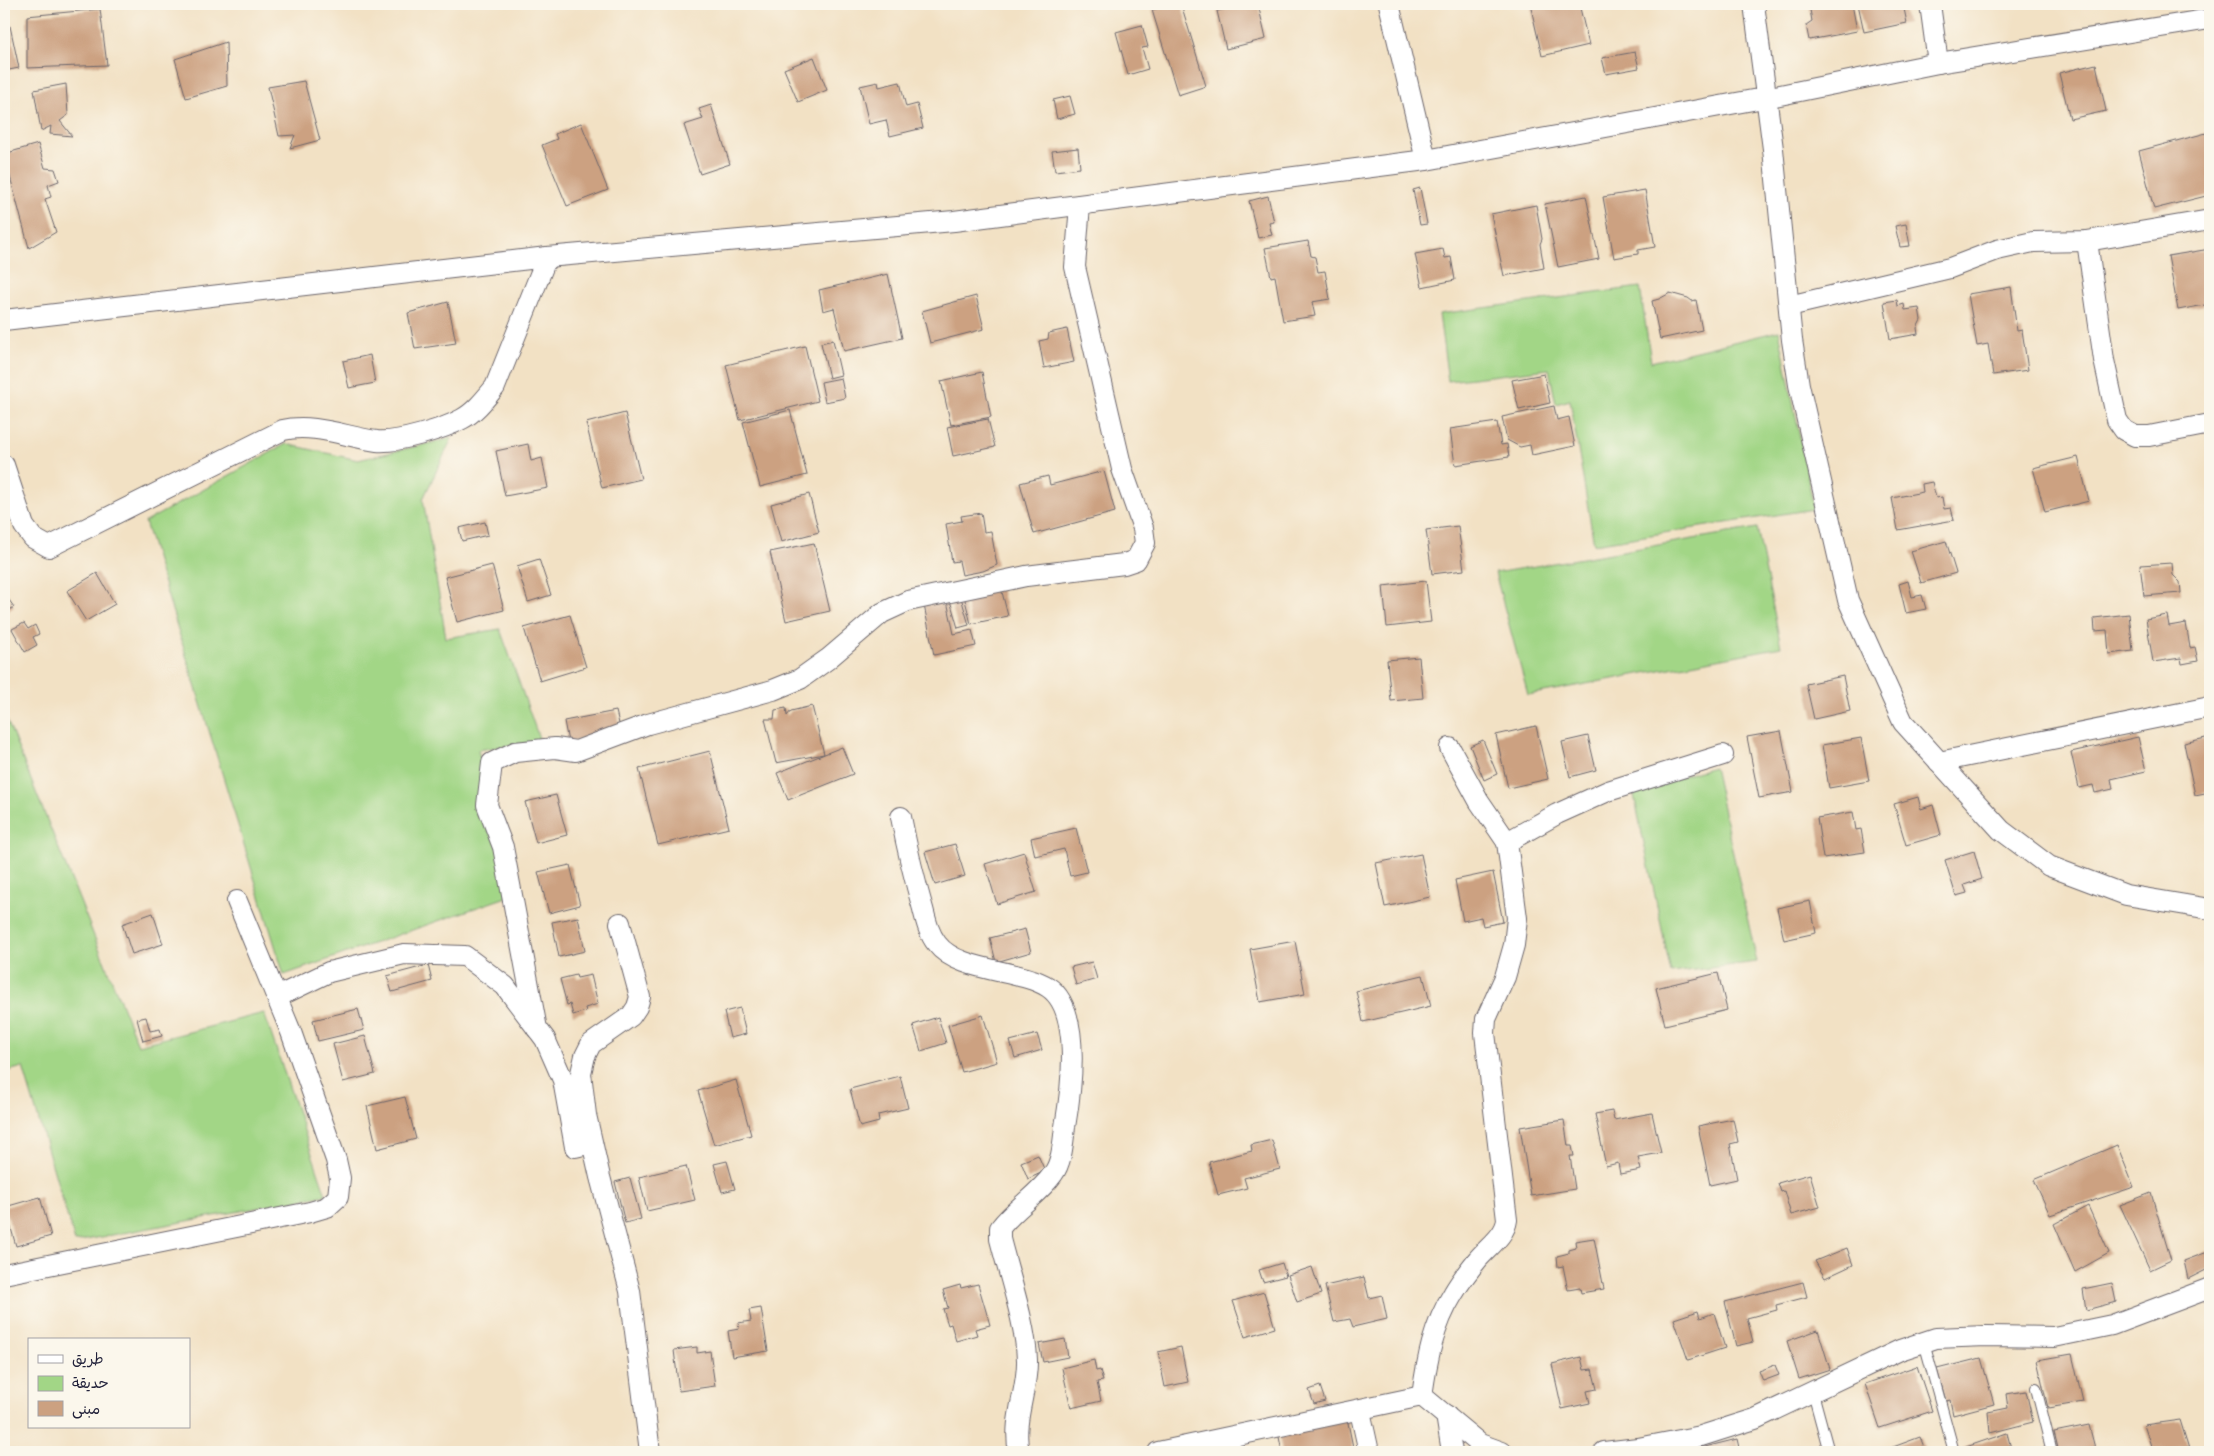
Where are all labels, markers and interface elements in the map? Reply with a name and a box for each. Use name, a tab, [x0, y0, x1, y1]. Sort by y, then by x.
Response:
legend	[28, 1338, 190, 1428]
text: طريق	[72, 1348, 104, 1368]
text: حديقة	[72, 1372, 109, 1392]
text: مبنى	[72, 1398, 100, 1419]

